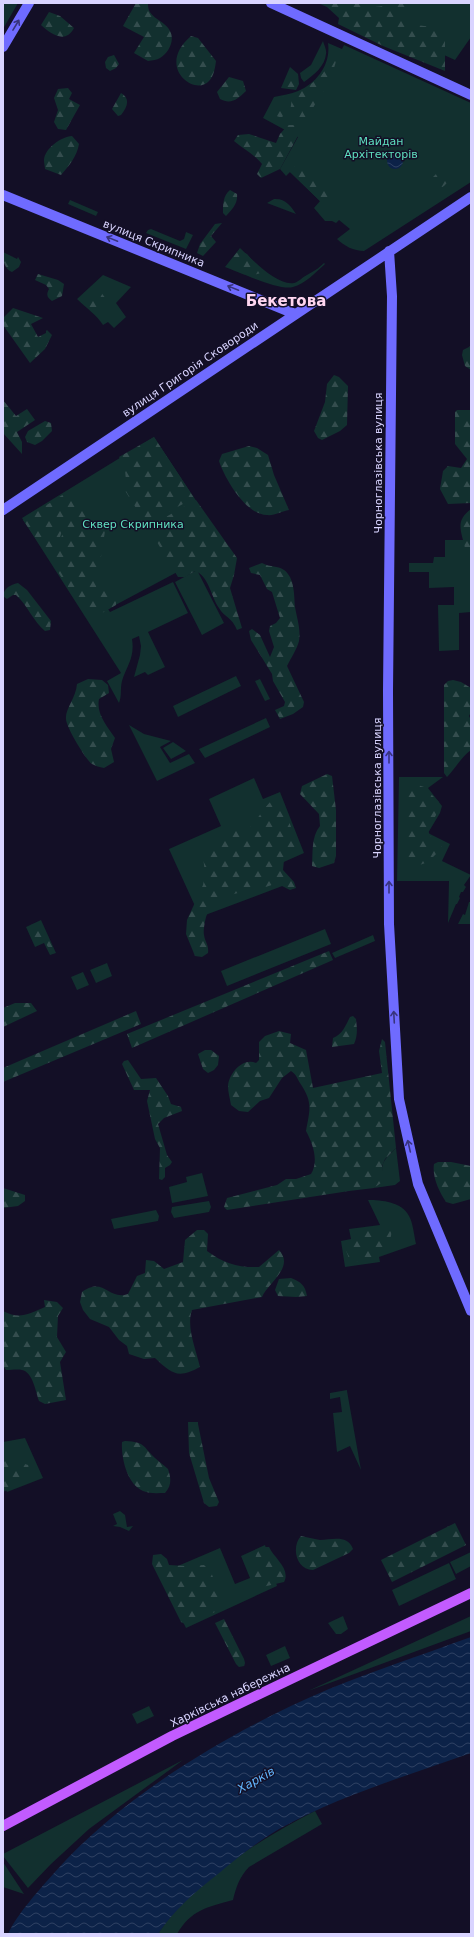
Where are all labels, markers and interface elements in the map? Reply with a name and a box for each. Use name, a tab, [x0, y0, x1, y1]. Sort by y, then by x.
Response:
one-way arrow	[13, 19, 21, 31]
park label: Майдан Архітекторів	[344, 135, 418, 161]
street label: вулиця Скрипника	[101, 217, 206, 270]
one-way arrow	[107, 235, 119, 243]
one-way arrow	[227, 284, 239, 291]
district label: Бекетова	[246, 292, 326, 310]
street label: вулиця Григорія Сковороди	[120, 319, 261, 420]
street label: Чорноглазівська вулиця	[372, 393, 385, 533]
park label: Сквер Скрипника	[82, 518, 184, 531]
street label: Чорноглазівська вулиця	[371, 718, 384, 858]
one-way arrow	[385, 751, 393, 764]
one-way arrow	[385, 881, 393, 894]
one-way arrow	[391, 1011, 398, 1024]
one-way arrow	[405, 1140, 413, 1153]
street label: Харківська набережна	[168, 1661, 292, 1730]
water label: Харків	[234, 1764, 277, 1797]

